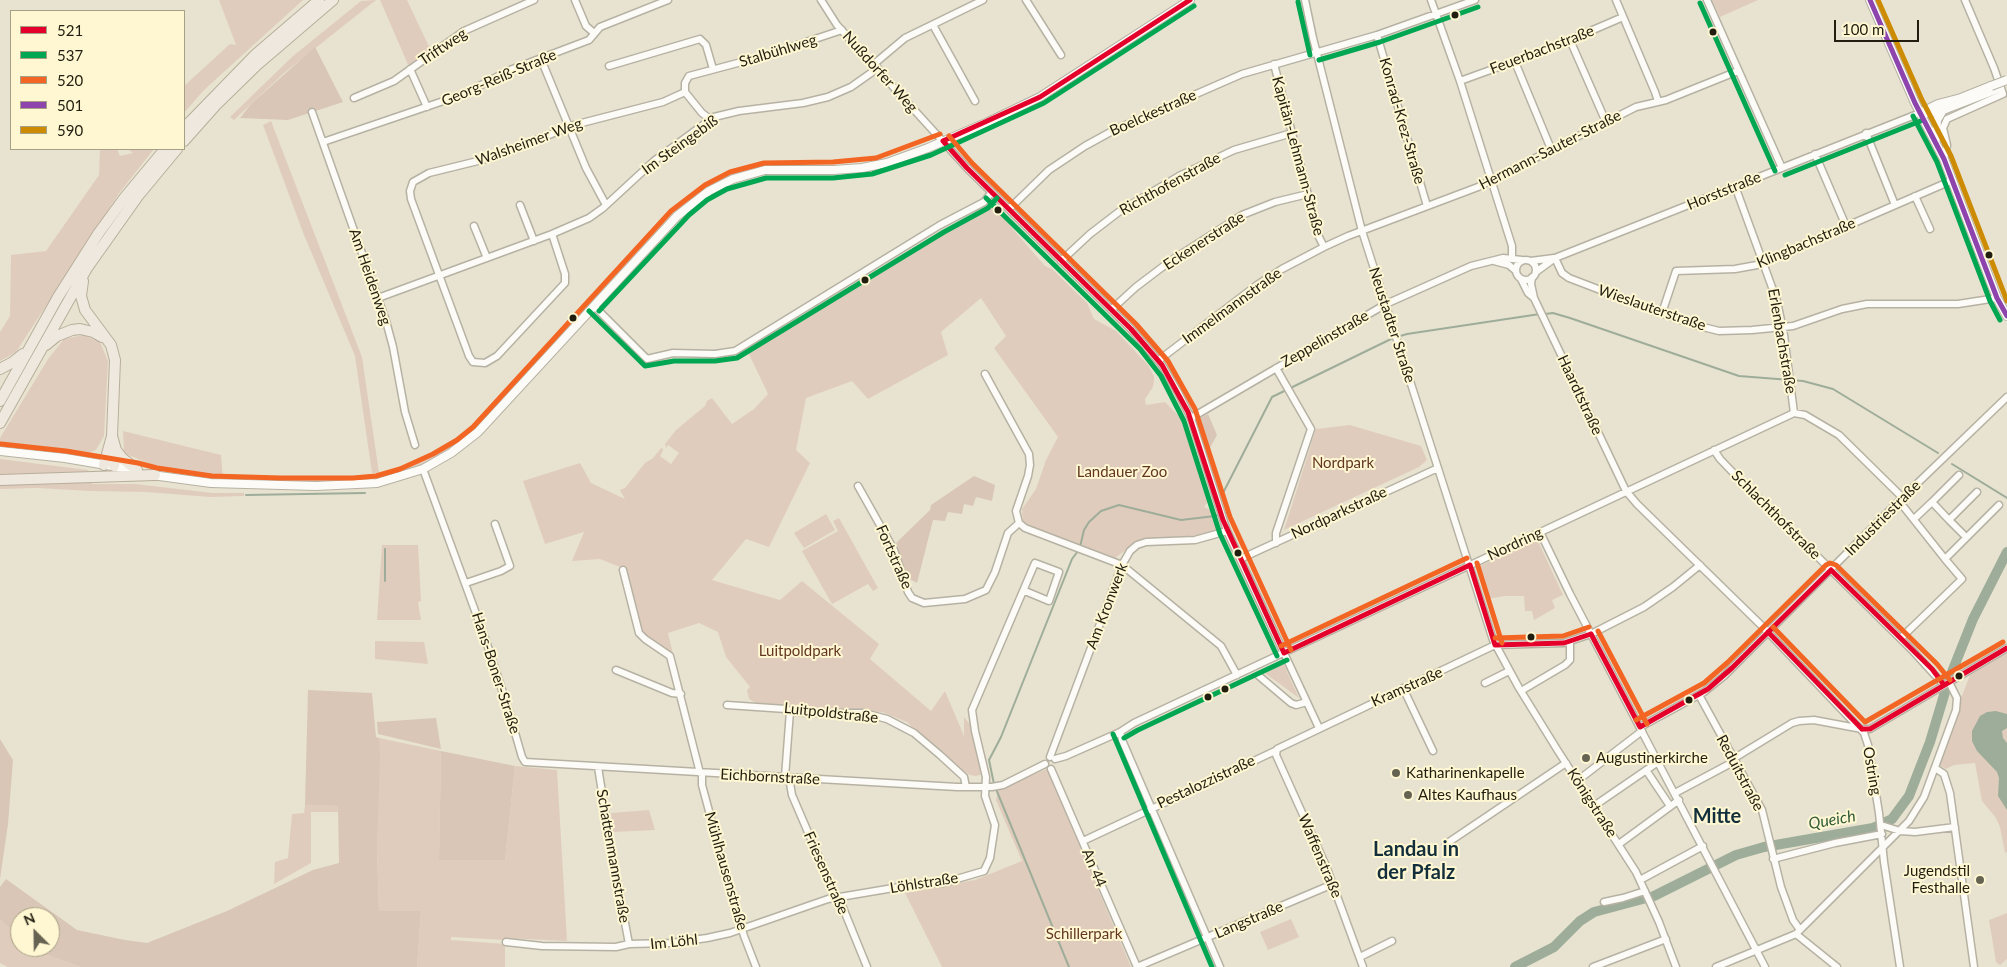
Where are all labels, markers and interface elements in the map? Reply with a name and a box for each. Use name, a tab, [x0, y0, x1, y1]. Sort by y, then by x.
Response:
legend	[10, 10, 185, 150]
unlabelled marker	[1450, 10, 1460, 20]
scale bar	[1837, 10, 1922, 42]
text: 100 m	[1842, 20, 1884, 38]
text: 521	[57, 21, 83, 39]
street label: Feuerbachstraße	[1487, 22, 1597, 78]
street label: Triftweg	[416, 24, 470, 70]
unlabelled marker	[1708, 27, 1718, 37]
street label: Nußdorfer Weg	[839, 28, 921, 116]
street label: Stalbühlweg	[737, 31, 819, 71]
text: 537	[57, 46, 83, 64]
street label: Georg-Reiß-Straße	[439, 46, 559, 110]
street label: Konrad-Krez-Straße	[1375, 56, 1429, 186]
text: 520	[57, 71, 83, 89]
street label: Kapitän-Lehmann-Straße	[1268, 74, 1328, 238]
street label: Boelckestraße	[1107, 86, 1199, 140]
text: 501	[57, 96, 83, 114]
street label: Hermann-Sauter-Straße	[1476, 106, 1624, 194]
street label: Im Steingebiß	[638, 111, 722, 179]
street label: Walsheimer Weg	[473, 114, 585, 170]
text: 590	[57, 121, 83, 139]
street label: Richthofenstraße	[1116, 149, 1224, 219]
street label: Horststraße	[1684, 168, 1764, 214]
unlabelled marker	[993, 205, 1003, 215]
street label: Eckenerstraße	[1160, 208, 1248, 274]
street label: Klingbachstraße	[1754, 214, 1858, 272]
street label: Am Heidenweg	[345, 226, 395, 328]
unlabelled marker	[1984, 250, 1994, 260]
street label: Immelmannstraße	[1179, 264, 1285, 348]
street label: Neustadter Straße	[1365, 265, 1419, 385]
unlabelled marker	[860, 275, 870, 285]
street label: Wieslauterstraße	[1596, 281, 1708, 335]
street label: Erlenbachstraße	[1764, 287, 1800, 395]
street label: Zeppelinstraße	[1278, 307, 1372, 371]
unlabelled marker	[568, 313, 578, 323]
street label: Haardtstraße	[1554, 352, 1606, 438]
park label: Nordpark	[1312, 454, 1374, 472]
park label: Landauer Zoo	[1077, 463, 1167, 481]
street label: Schlachthofstraße	[1728, 467, 1824, 563]
street label: Industriestraße	[1842, 477, 1924, 559]
street label: Nordparkstraße	[1288, 483, 1390, 543]
street label: Fortstraße	[872, 522, 916, 592]
street label: Nordring	[1485, 523, 1545, 565]
unlabelled marker	[1233, 548, 1243, 558]
street label: Am Kronwerk	[1082, 560, 1132, 652]
street label: Hans-Boner-Straße	[468, 610, 524, 736]
unlabelled marker	[1526, 632, 1536, 642]
park label: Luitpoldpark	[759, 642, 841, 660]
street label: Kramstraße	[1368, 663, 1446, 711]
unlabelled marker	[1954, 671, 1964, 681]
unlabelled marker	[1220, 684, 1230, 694]
unlabelled marker	[1203, 692, 1213, 702]
unlabelled marker	[1684, 695, 1694, 705]
street label: Luitpoldstraße	[783, 699, 879, 727]
street label: Reduitstraße	[1712, 732, 1768, 814]
street label: Ostring	[1859, 745, 1885, 797]
place label: Augustinerkirche	[1596, 749, 1708, 767]
street label: Pestalozzistraße	[1154, 751, 1258, 813]
marker: Augustinerkirche	[1580, 752, 1592, 764]
place label: Katharinenkapelle	[1406, 764, 1525, 782]
street label: Eichbornstraße	[720, 765, 820, 789]
street label: Königstraße	[1563, 765, 1621, 841]
marker: Katharinenkapelle	[1390, 767, 1402, 779]
place label: Altes Kaufhaus	[1418, 786, 1517, 804]
street label: Schattenmannstraße	[592, 788, 634, 924]
marker: Altes Kaufhaus	[1402, 789, 1414, 801]
district label: Mitte	[1693, 805, 1741, 829]
water label: Queich	[1807, 806, 1857, 834]
street label: Mühlhausenstraße	[700, 810, 752, 932]
street label: Waffenstraße	[1294, 811, 1346, 901]
street label: Friesenstraße	[800, 829, 852, 917]
district label: Landau in der Pfalz	[1373, 838, 1459, 885]
street label: An 44	[1078, 846, 1110, 890]
place label: Jugendstil Festhalle	[1904, 862, 1970, 897]
street label: Löhlstraße	[889, 869, 959, 897]
marker: Jugendstil Festhalle	[1974, 874, 1986, 886]
street label: Langstraße	[1212, 898, 1286, 942]
north arrow	[10, 907, 60, 957]
text: N	[21, 909, 38, 929]
park label: Schillerpark	[1046, 925, 1122, 943]
street label: Im Löhl	[649, 931, 699, 953]

